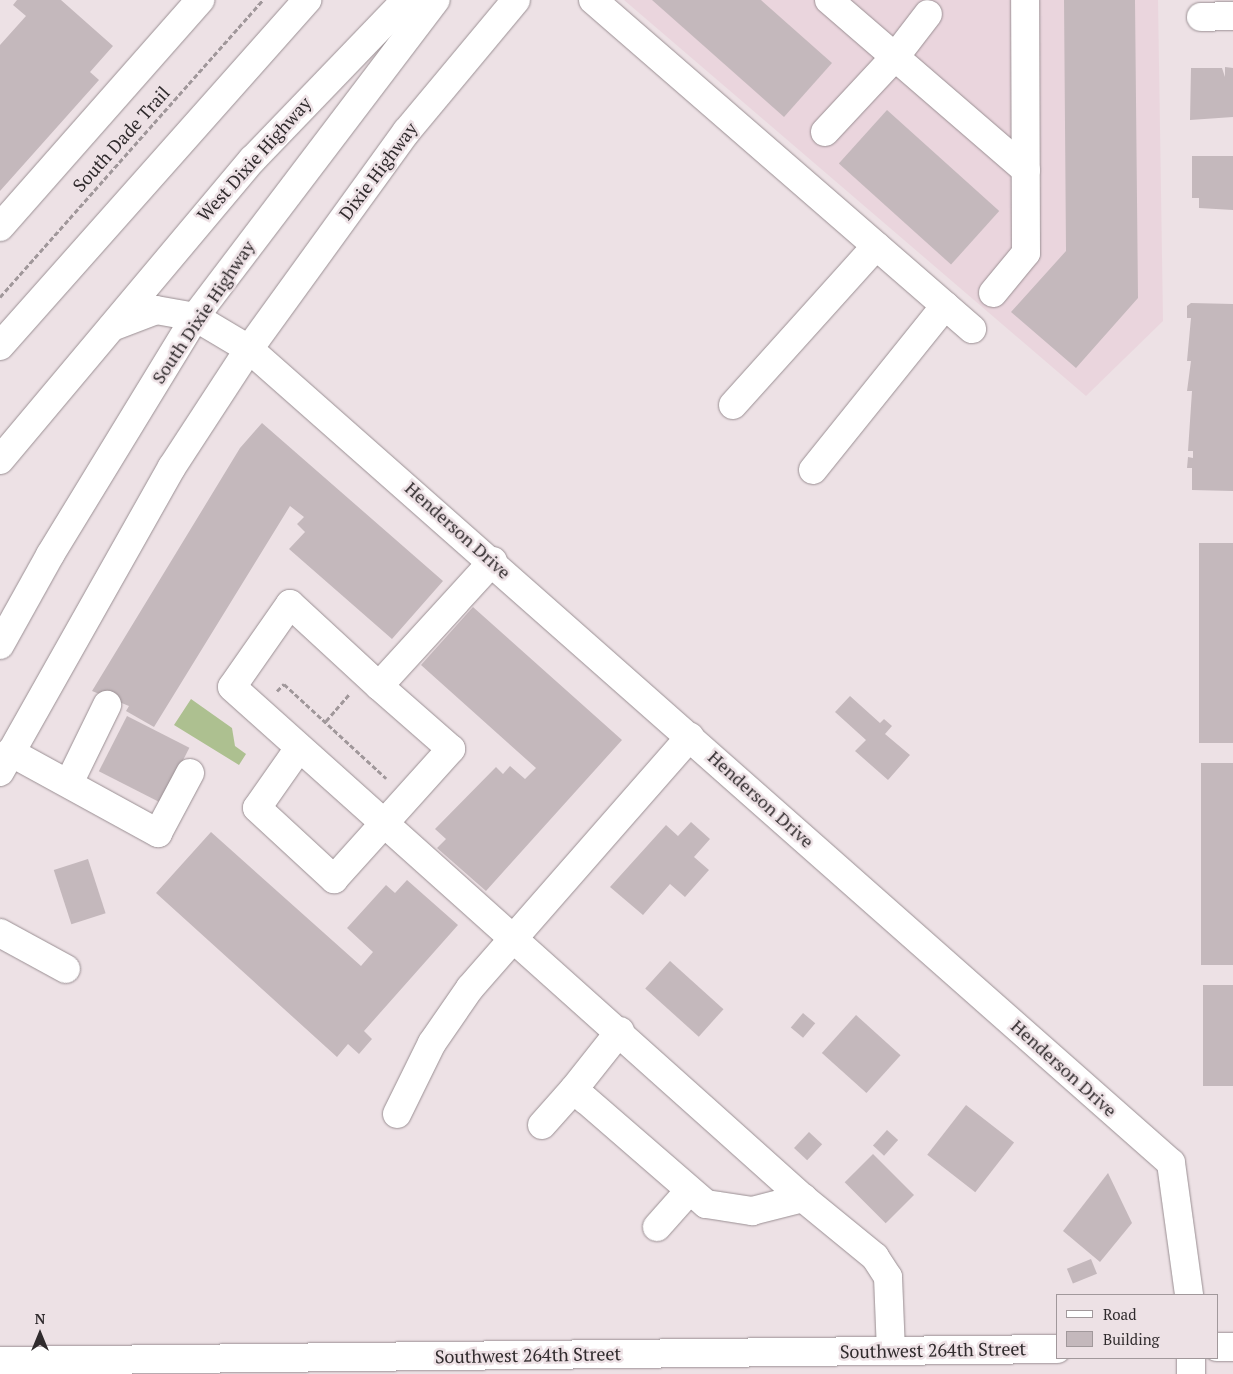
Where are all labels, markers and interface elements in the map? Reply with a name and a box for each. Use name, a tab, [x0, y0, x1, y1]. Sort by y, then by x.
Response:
street label: South Dade Trail	[68, 82, 174, 196]
street label: West Dixie Highway	[193, 92, 315, 226]
street label: Dixie Highway	[334, 118, 422, 224]
street label: South Dixie Highway	[147, 236, 259, 388]
street label: Henderson Drive	[401, 477, 515, 583]
street label: Henderson Drive	[704, 746, 818, 852]
street label: Henderson Drive	[1007, 1015, 1121, 1121]
legend	[1056, 1294, 1218, 1359]
text: Road	[1103, 1304, 1136, 1324]
north arrow	[15, 1309, 65, 1359]
text: N	[35, 1309, 45, 1328]
text: Building	[1103, 1329, 1160, 1349]
street label: Southwest 264th Street	[840, 1338, 1026, 1362]
street label: Southwest 264th Street	[435, 1343, 621, 1367]

